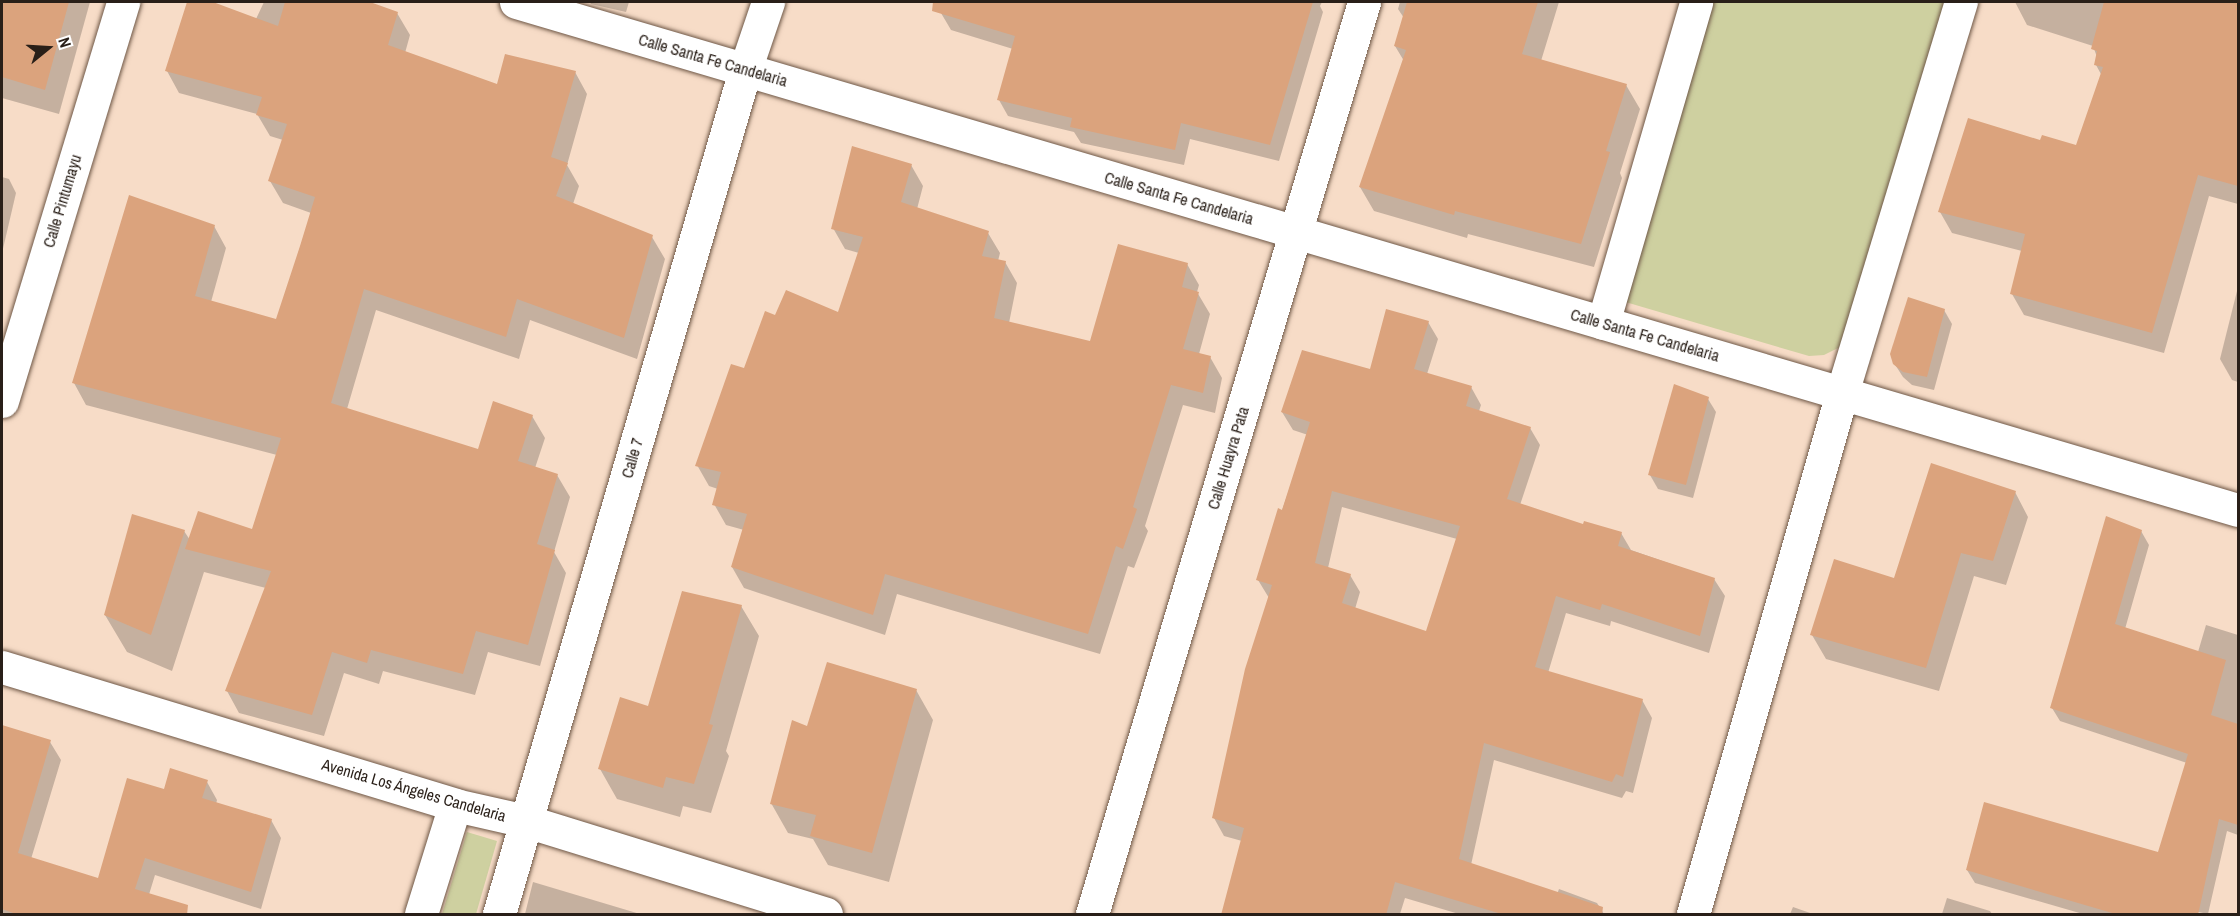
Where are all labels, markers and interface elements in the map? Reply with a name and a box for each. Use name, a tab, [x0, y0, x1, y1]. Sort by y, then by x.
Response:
north arrow	[18, 18, 78, 78]
street label: Calle Santa Fe Candelaria	[636, 30, 790, 90]
text: N	[53, 35, 77, 50]
street label: Calle Pintumayu	[39, 152, 85, 250]
street label: Calle Santa Fe Candelaria	[1102, 168, 1256, 228]
street label: Calle Santa Fe Candelaria	[1568, 305, 1722, 365]
street label: Calle Huayra Pata	[1203, 404, 1253, 512]
street label: Calle 7	[617, 436, 647, 480]
street label: Avenida Los Ángeles Candelaria	[319, 754, 509, 826]

